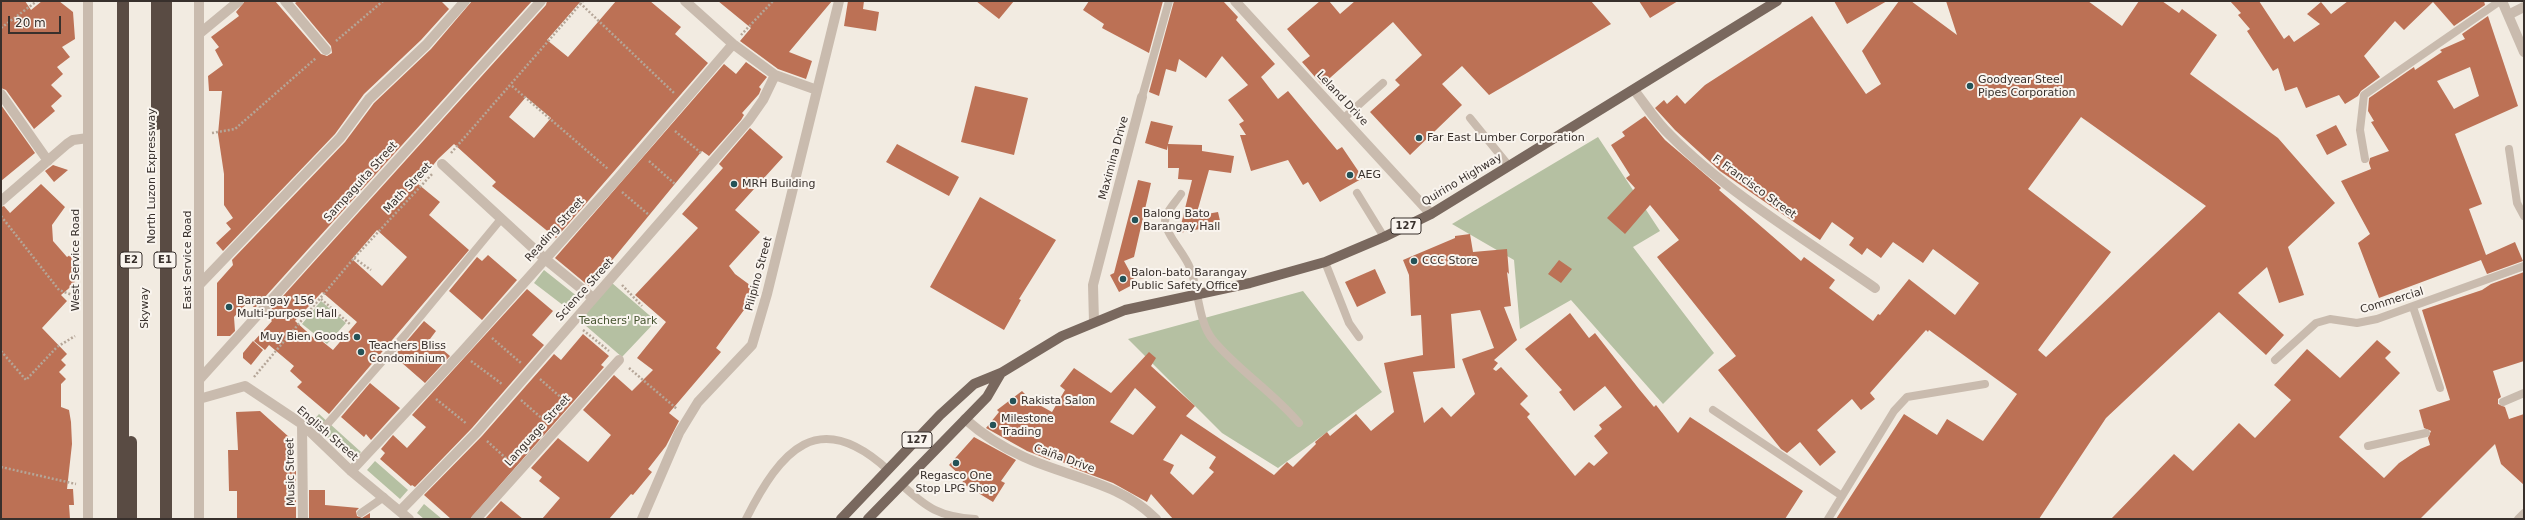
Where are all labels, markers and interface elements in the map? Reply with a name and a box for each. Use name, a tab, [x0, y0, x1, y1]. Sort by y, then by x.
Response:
scale bar	[10, 8, 63, 34]
text: 20 m	[15, 16, 46, 30]
street label: Leland Drive	[1314, 69, 1370, 129]
place label: Goodyear Steel Pipes Corporation	[1978, 73, 2075, 99]
marker: Goodyear Steel Pipes Corporation	[1965, 81, 1975, 91]
street label: North Luzon Expressway	[145, 108, 159, 244]
street label: Maximina Drive	[1096, 115, 1132, 201]
place label: Far East Lumber Corporation	[1427, 131, 1585, 145]
marker: Far East Lumber Corporation	[1414, 133, 1424, 143]
street label: Sampaguita Street	[322, 139, 400, 225]
street label: Quirino Highway	[1420, 151, 1504, 209]
street label: F. Francisco Street	[1710, 152, 1798, 222]
street label: Math Street	[381, 160, 435, 216]
place label: AEG	[1358, 168, 1381, 182]
marker: AEG	[1345, 170, 1355, 180]
place label: MRH Building	[742, 177, 816, 191]
marker: MRH Building	[729, 179, 739, 189]
street label: Reading Street	[523, 195, 587, 265]
place label: Balong Bato Barangay Hall	[1143, 207, 1220, 233]
street label: West Service Road	[69, 209, 83, 311]
street label: East Service Road	[181, 211, 195, 309]
marker: Balong Bato Barangay Hall	[1130, 215, 1140, 225]
road number: 127	[1391, 218, 1421, 234]
street label: Pilipino Street	[743, 235, 775, 313]
road number: E2	[120, 252, 142, 268]
road number: E1	[154, 252, 176, 268]
place label: CCC Store	[1422, 254, 1478, 268]
street label: Science Street	[553, 256, 617, 324]
marker: CCC Store	[1409, 256, 1419, 266]
place label: Balon-bato Barangay Public Safety Office	[1131, 266, 1247, 292]
marker: Balon-bato Barangay Public Safety Office	[1118, 274, 1128, 284]
street label: Commercial	[2359, 285, 2425, 317]
street label: Skyway	[138, 287, 152, 329]
place label: Barangay 156 Multi-purpose Hall	[237, 294, 337, 320]
marker: Barangay 156 Multi-purpose Hall	[224, 302, 234, 312]
park label: Teachers' Park	[579, 314, 657, 328]
place label: Muy Bien Goods	[260, 330, 349, 344]
marker: Muy Bien Goods	[352, 332, 362, 342]
place label: Teachers Bliss Condominium	[369, 339, 446, 365]
marker: Teachers Bliss Condominium	[356, 347, 366, 357]
street label: Language Street	[503, 393, 573, 469]
place label: Rakista Salon	[1021, 394, 1095, 408]
marker: Rakista Salon	[1008, 396, 1018, 406]
street label: English Street	[294, 404, 360, 464]
place label: Milestone Trading	[1001, 412, 1054, 438]
marker: Milestone Trading	[988, 420, 998, 430]
road number: 127	[902, 432, 932, 448]
street label: Music Street	[284, 438, 298, 506]
street label: Caiña Drive	[1032, 442, 1096, 476]
marker: Regasco One Stop LPG Shop	[951, 458, 961, 468]
place label: Regasco One Stop LPG Shop	[916, 469, 996, 495]

